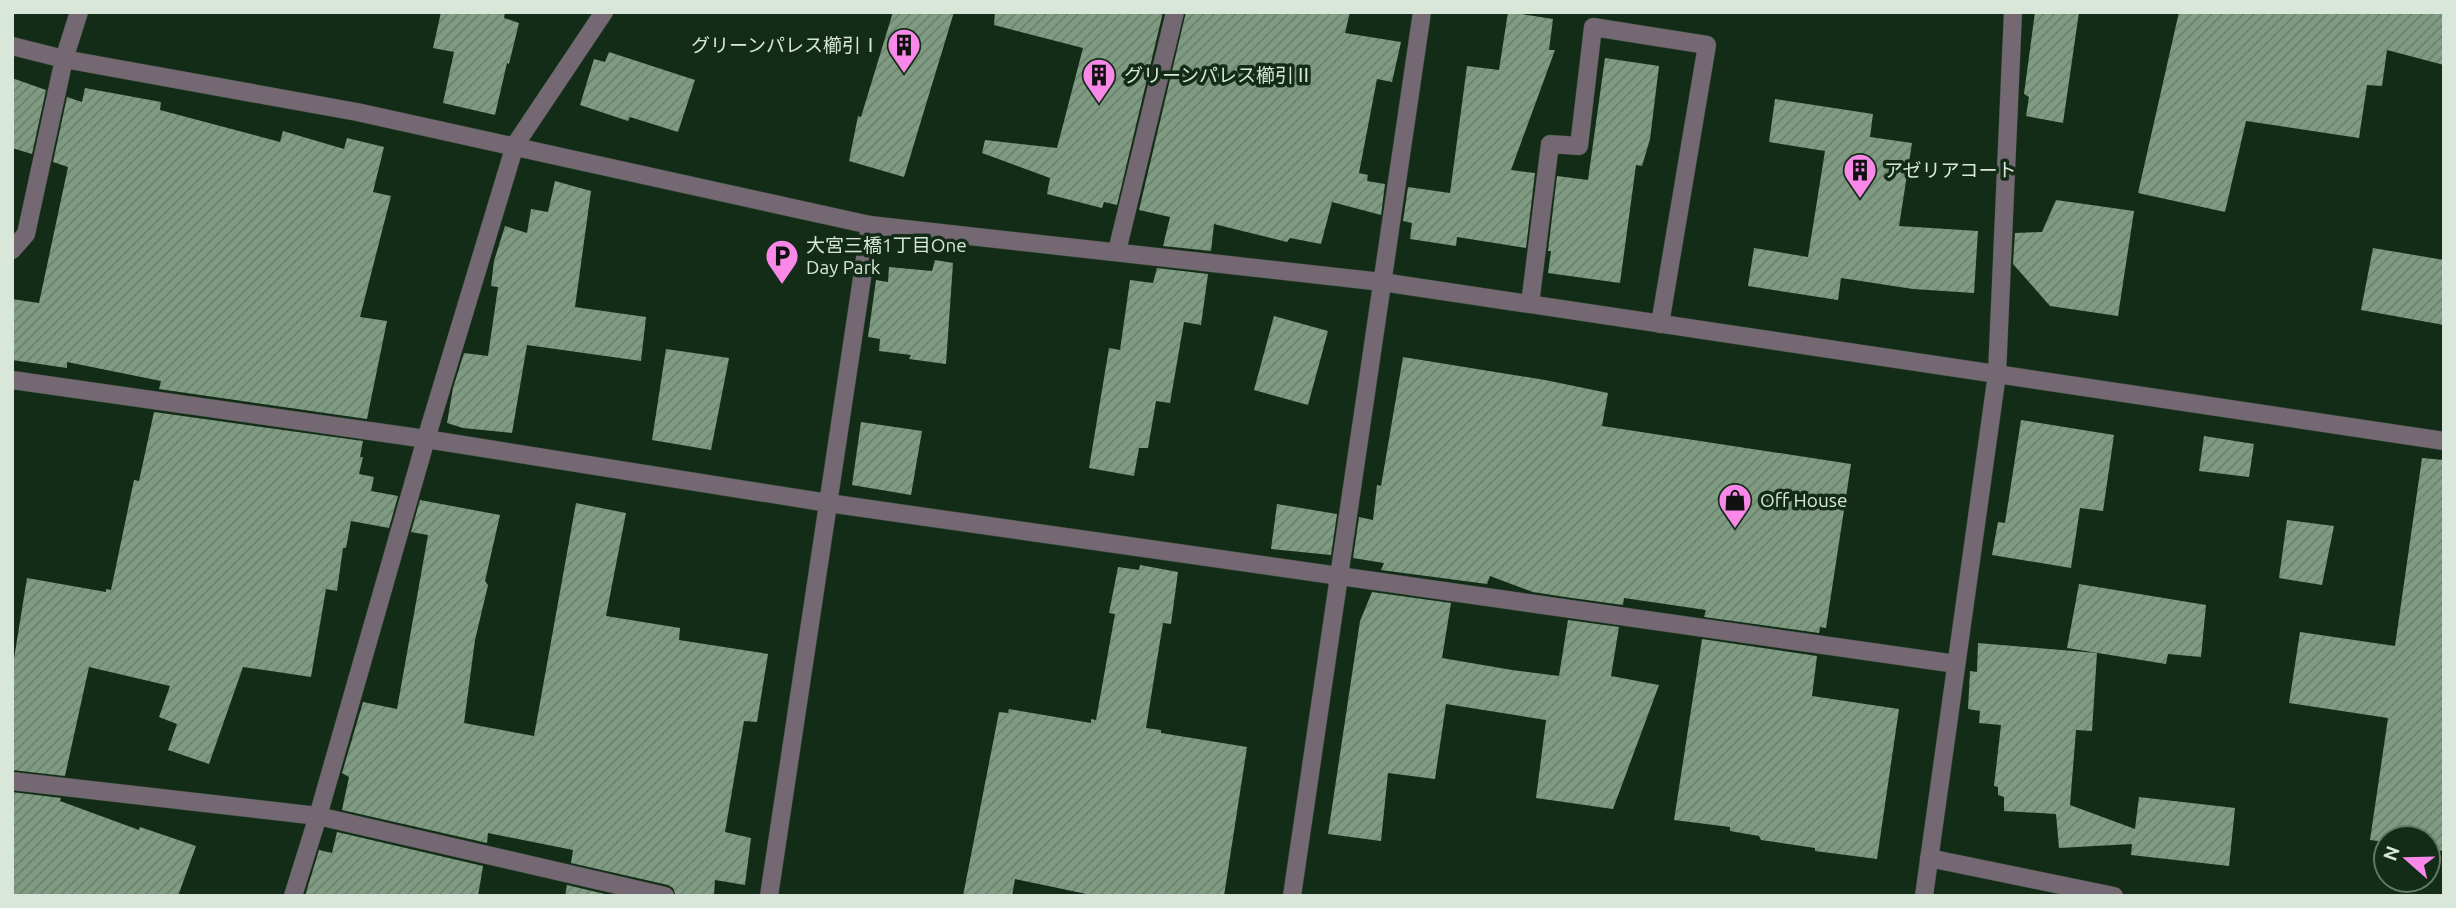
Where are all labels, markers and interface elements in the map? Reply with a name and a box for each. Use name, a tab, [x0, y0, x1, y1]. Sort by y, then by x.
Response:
building icon: グリーンパレス櫛引Ⅰ	[885, 26, 923, 75]
place label: グリーンパレス櫛引Ⅰ	[691, 34, 880, 56]
building icon: グリーンパレス櫛引Ⅱ	[1080, 56, 1118, 105]
place label: グリーンパレス櫛引Ⅱ	[1124, 64, 1313, 86]
building icon: アゼリアコート	[1841, 151, 1879, 200]
place label: アゼリアコート	[1884, 159, 2017, 181]
place label: 大宮三橋1丁目One Day Park	[806, 234, 967, 278]
parking icon: 大宮三橋1丁目One Day Park	[763, 237, 801, 286]
shop icon: Off House	[1716, 481, 1754, 530]
place label: Off House	[1760, 489, 1848, 511]
north arrow	[2372, 824, 2442, 894]
text: N	[2378, 843, 2404, 864]

